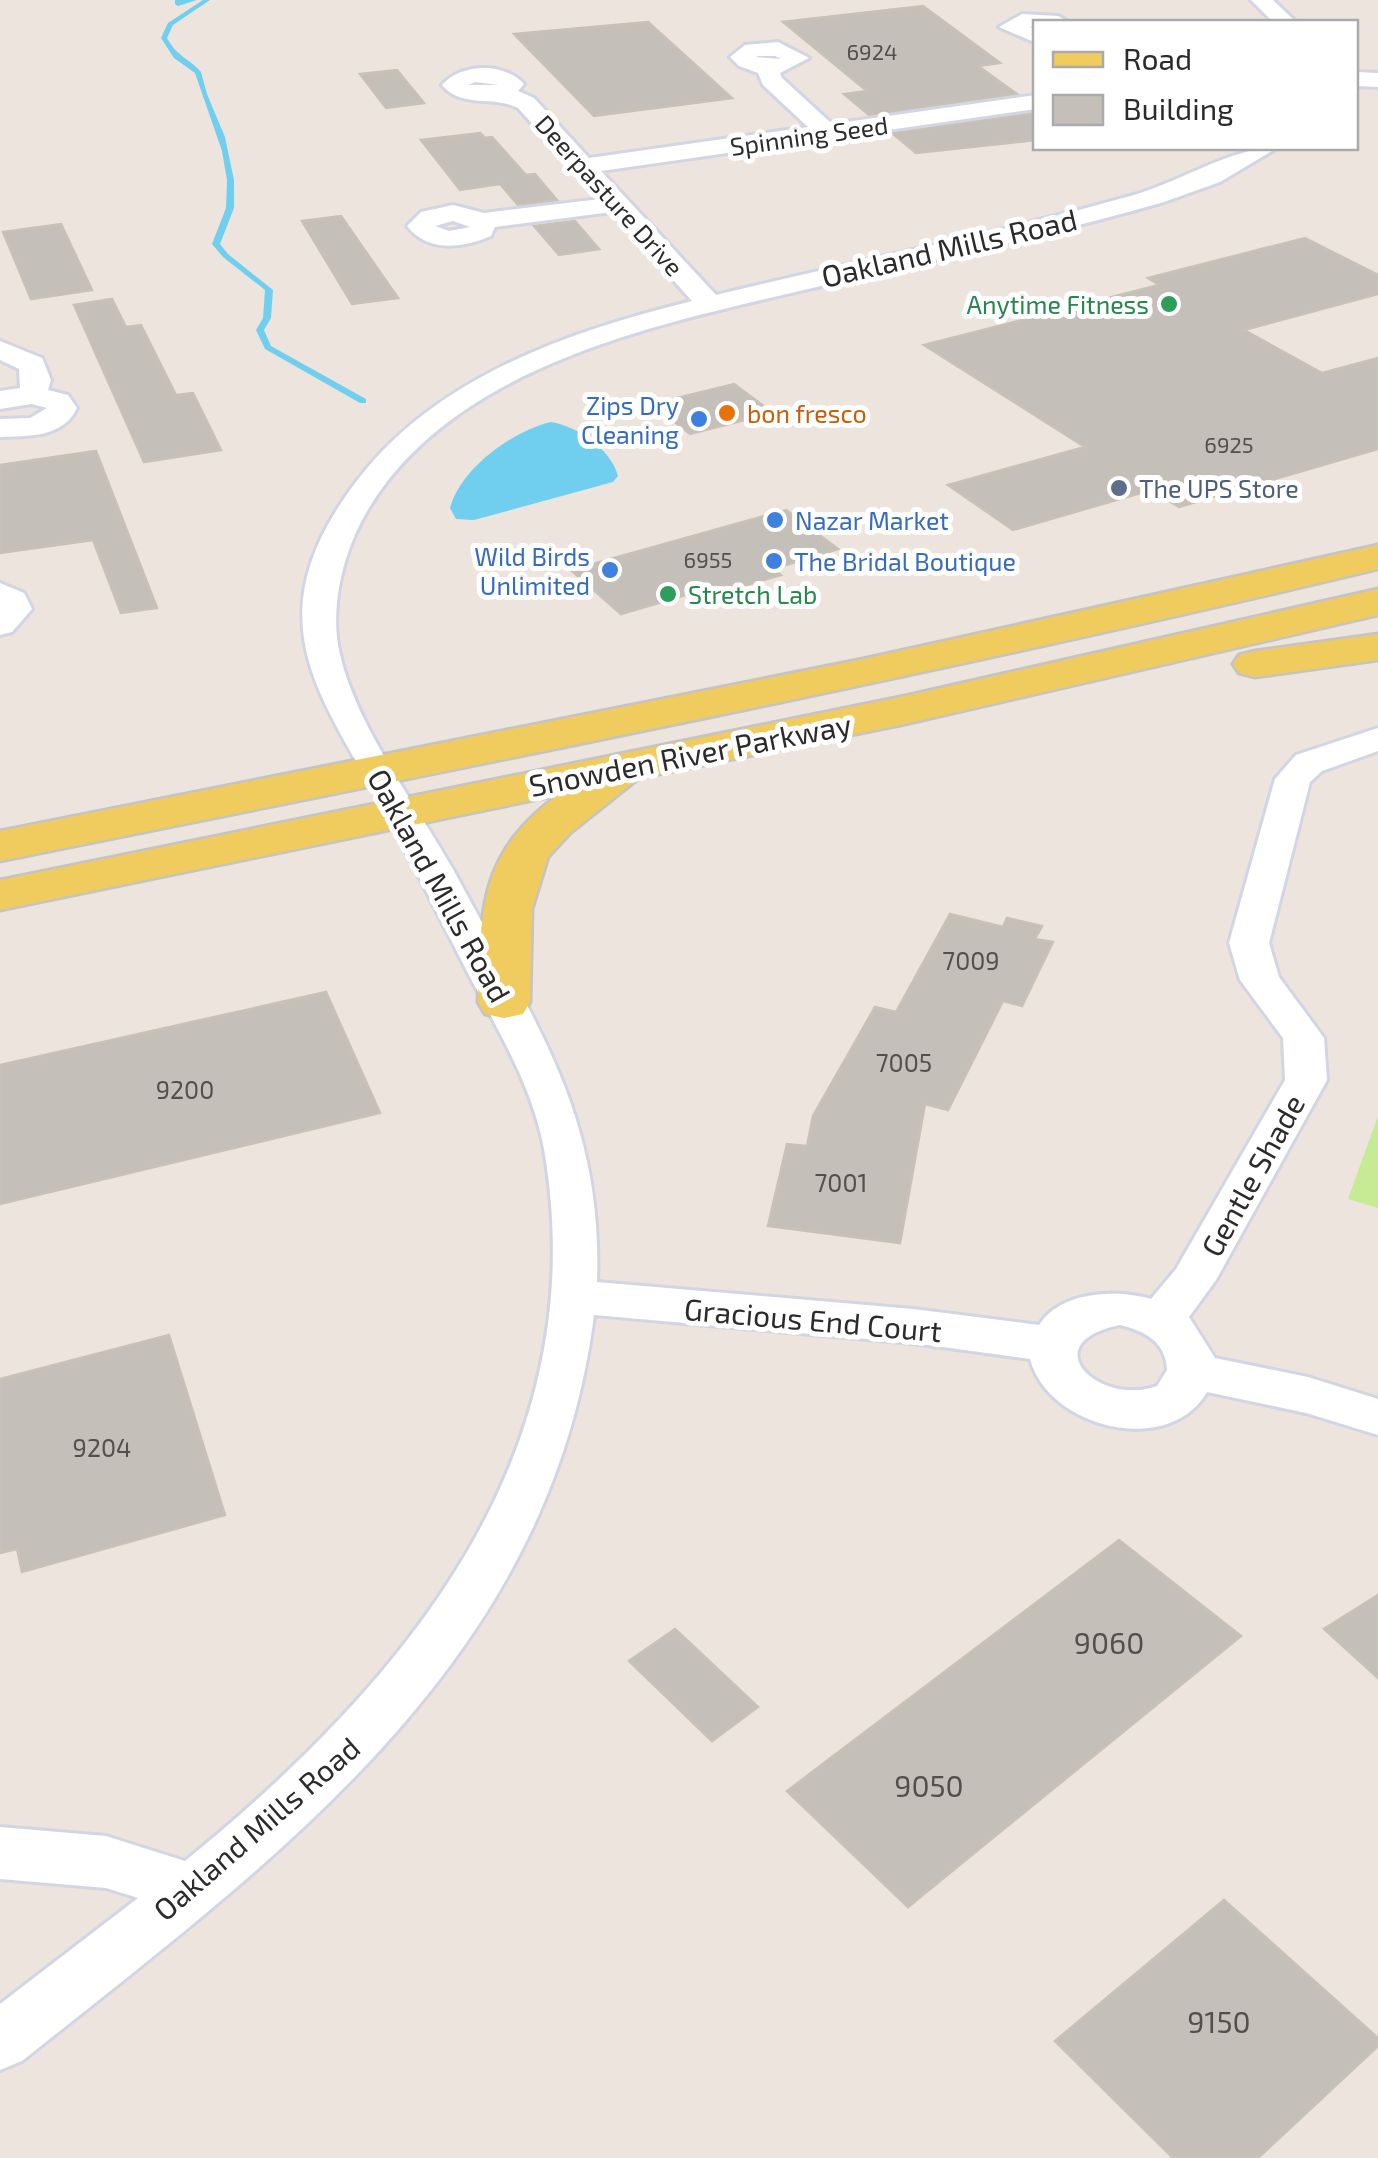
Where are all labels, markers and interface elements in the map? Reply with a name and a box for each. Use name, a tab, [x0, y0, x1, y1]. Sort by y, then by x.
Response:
legend	[1033, 20, 1358, 150]
house number: 6924	[846, 38, 898, 64]
text: Road	[1123, 40, 1192, 76]
text: Building	[1123, 90, 1234, 126]
street label: Deerpasture Drive	[530, 108, 690, 282]
street label: Spinning Seed	[728, 109, 890, 161]
street label: Oakland Mills Road	[818, 200, 1080, 294]
place label: Anytime Fitness	[967, 289, 1149, 319]
marker: Anytime Fitness	[1158, 293, 1180, 315]
place label: Zips Dry Cleaning	[581, 390, 679, 449]
place label: bon fresco	[747, 398, 867, 428]
marker: bon fresco	[716, 402, 738, 424]
marker: Zips Dry Cleaning	[688, 408, 710, 430]
house number: 6925	[1204, 431, 1254, 457]
place label: The UPS Store	[1139, 473, 1299, 503]
marker: The UPS Store	[1108, 477, 1130, 499]
place label: Nazar Market	[795, 505, 949, 535]
marker: Nazar Market	[764, 509, 786, 531]
place label: Wild Birds Unlimited	[474, 541, 590, 600]
house number: 6955	[684, 546, 732, 572]
place label: The Bridal Boutique	[794, 546, 1016, 576]
marker: The Bridal Boutique	[763, 550, 785, 572]
marker: Wild Birds Unlimited	[599, 559, 621, 581]
place label: Stretch Lab	[688, 579, 817, 609]
marker: Stretch Lab	[657, 583, 679, 605]
street label: Snowden River Parkway	[526, 705, 854, 803]
street label: Oakland Mills Road	[361, 762, 519, 1008]
house number: 7009	[942, 945, 1000, 975]
house number: 7005	[876, 1047, 932, 1077]
house number: 9200	[156, 1074, 214, 1104]
street label: Gentle Shade	[1193, 1088, 1311, 1262]
house number: 7001	[815, 1167, 867, 1197]
street label: Gracious End Court	[683, 1290, 943, 1348]
house number: 9204	[73, 1432, 131, 1462]
house number: 9060	[1074, 1624, 1144, 1660]
street label: Oakland Mills Road	[146, 1729, 366, 1927]
house number: 9050	[894, 1767, 964, 1803]
house number: 9150	[1187, 2003, 1251, 2039]

